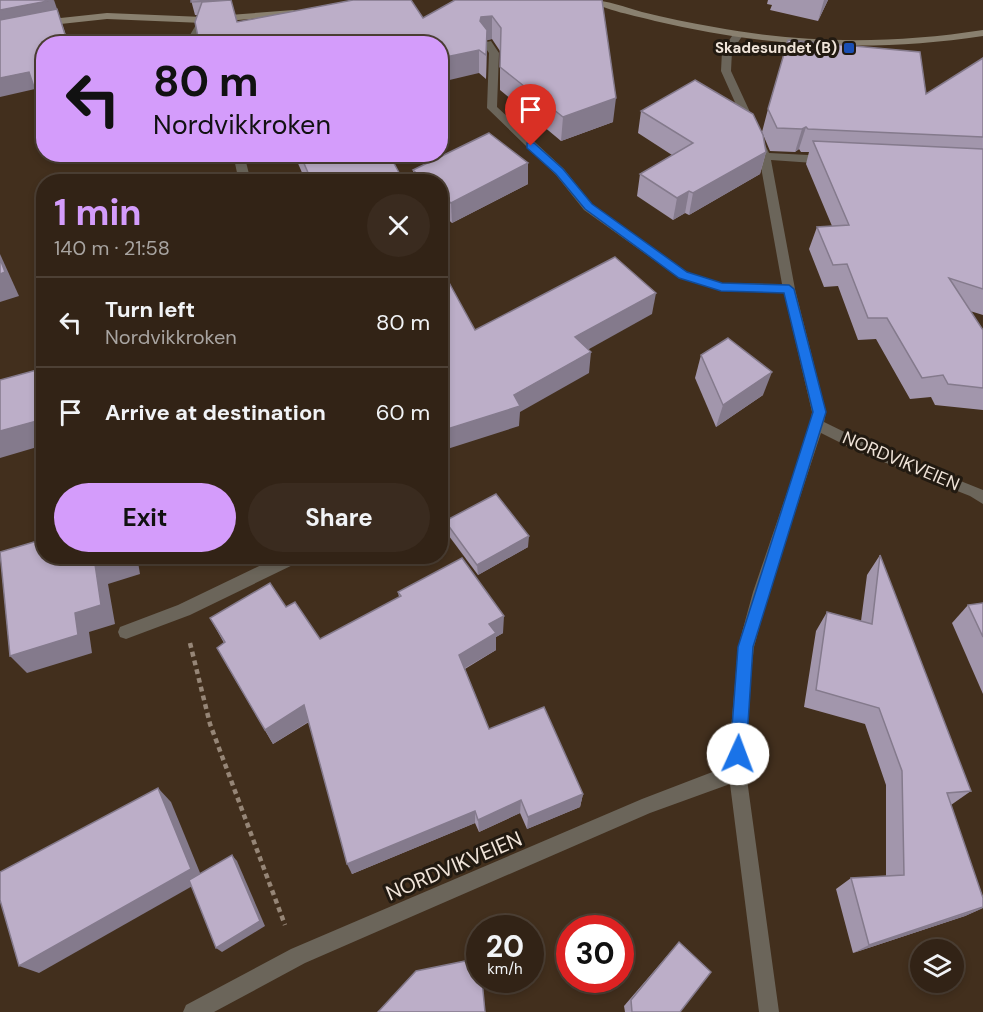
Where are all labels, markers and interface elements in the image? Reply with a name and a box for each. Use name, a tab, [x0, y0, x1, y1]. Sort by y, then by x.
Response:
place label: Skadesundet (B)	[715, 38, 837, 58]
marker: Skadesundet (B)	[842, 41, 856, 55]
text: 80 m	[153, 54, 259, 109]
icon: left	[54, 60, 132, 138]
pin	[505, 84, 556, 146]
icon: arrive	[514, 93, 547, 126]
text: Nordvikkroken	[153, 107, 331, 142]
text: 1 min	[54, 189, 142, 236]
button: close	[367, 194, 430, 257]
text: 140 m · 21:58	[54, 235, 170, 261]
text: Turn left	[105, 295, 195, 324]
icon: left	[54, 306, 87, 339]
text: 80 m	[376, 308, 430, 337]
text: Nordvikkroken	[105, 324, 237, 350]
icon: arrive	[54, 396, 87, 429]
text: Arrive at destination	[105, 398, 326, 427]
text: 60 m	[376, 398, 430, 427]
street label: NORDVIKVEIEN	[839, 426, 963, 496]
button: Exit	[54, 483, 236, 552]
button: Share	[248, 483, 430, 552]
position arrow	[706, 722, 770, 786]
street label: NORDVIKVEIEN	[382, 825, 526, 907]
speed limit sign: 30	[556, 915, 634, 993]
text: 20	[486, 927, 524, 966]
map controls	[910, 939, 964, 993]
button: layers	[910, 939, 964, 993]
text: km/h	[487, 959, 523, 979]

